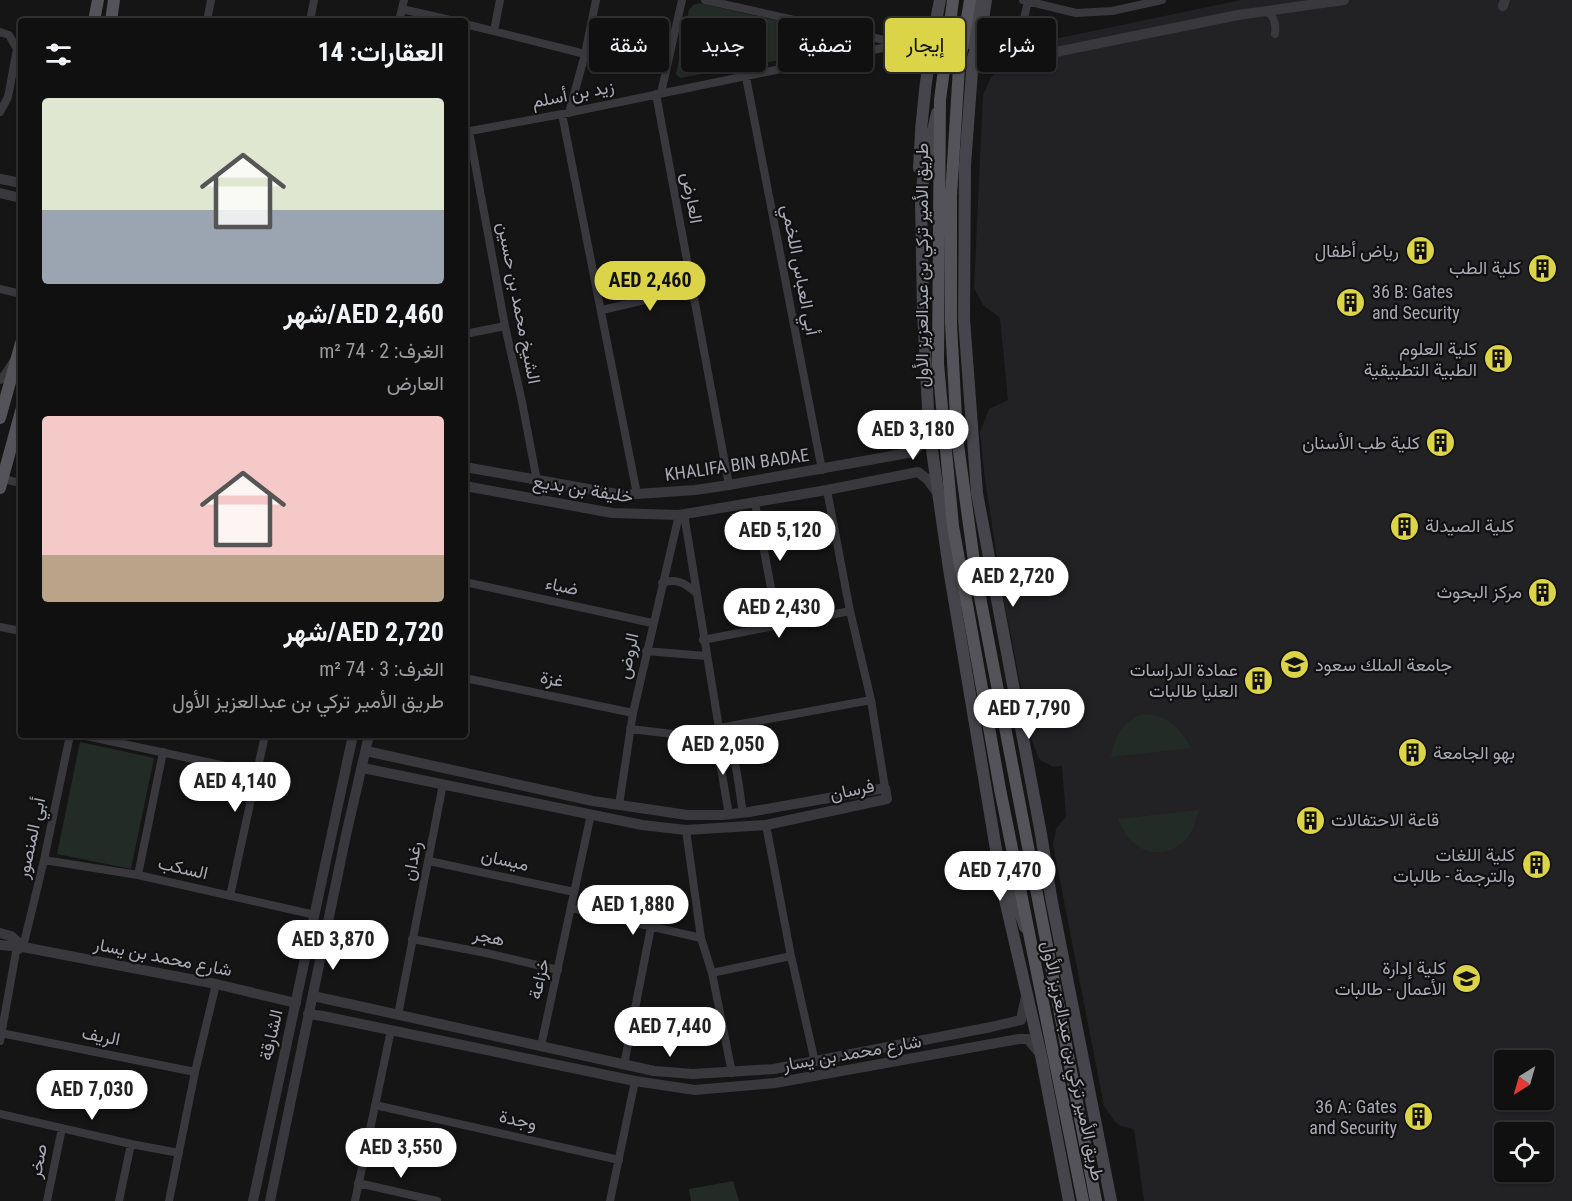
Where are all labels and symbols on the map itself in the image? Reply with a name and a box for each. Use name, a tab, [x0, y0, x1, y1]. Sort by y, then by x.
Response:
street label: زيد بن أسلم	[530, 75, 616, 114]
street label: طريق الأمير تركي بن عبدالعزيز الأول	[911, 143, 937, 387]
street label: العارض	[677, 171, 707, 225]
street label: أبي العباس اللخمي	[773, 203, 823, 338]
street label: الشيخ محمد بن حسين	[492, 220, 545, 386]
building icon: رياض أطفال	[1404, 235, 1436, 267]
place label: رياض أطفال	[1315, 240, 1399, 262]
building icon: كلية الطب	[1526, 252, 1558, 284]
place label: كلية الطب	[1449, 257, 1521, 278]
pin: AED 2,460	[581, 261, 719, 312]
place label: 36 B: Gates and Security	[1372, 281, 1460, 323]
building icon: 36 B: Gates and Security	[1335, 286, 1367, 318]
place label: كلية العلوم الطبية التطبيقية	[1364, 338, 1477, 380]
building icon: كلية العلوم الطبية التطبيقية	[1482, 343, 1514, 375]
pin: AED 3,180	[844, 410, 982, 461]
building icon: كلية طب الأسنان	[1425, 427, 1457, 459]
place label: كلية طب الأسنان	[1302, 432, 1420, 453]
street label: KHALIFA BIN BADAE	[663, 444, 810, 485]
street label: خليفة بن بديع	[531, 470, 635, 509]
building icon: كلية الصيدلة	[1388, 510, 1420, 542]
pin: AED 5,120	[711, 511, 849, 562]
place label: كلية الصيدلة	[1425, 515, 1514, 536]
pin: AED 2,720	[944, 557, 1082, 608]
street label: ضباء	[544, 572, 581, 599]
building icon: مركز البحوث	[1527, 576, 1559, 608]
place label: مركز البحوث	[1436, 581, 1522, 603]
pin: AED 2,430	[710, 588, 848, 639]
street label: الروض	[612, 631, 644, 681]
school or university icon: جامعة الملك سعود	[1278, 649, 1310, 681]
place label: جامعة الملك سعود	[1315, 654, 1452, 676]
place label: عمادة الدراسات العليا طالبات	[1130, 659, 1238, 701]
building icon: عمادة الدراسات العليا طالبات	[1243, 664, 1275, 696]
street label: غزة	[538, 666, 566, 692]
pin: AED 7,790	[960, 689, 1098, 740]
pin: AED 2,050	[654, 725, 792, 776]
building icon: بهو الجامعة	[1396, 737, 1428, 769]
place label: بهو الجامعة	[1433, 742, 1515, 764]
pin: AED 4,140	[166, 762, 304, 813]
street label: فرسان	[828, 775, 876, 805]
street label: أبي المنصور	[11, 795, 54, 882]
building icon: قاعة الاحتفالات	[1294, 804, 1326, 836]
place label: قاعة الاحتفالات	[1331, 809, 1439, 830]
street label: رغدان	[397, 839, 427, 883]
street label: ميسان	[479, 844, 531, 875]
place label: كلية اللغات والترجمة - طالبات	[1393, 844, 1515, 887]
building icon: كلية اللغات والترجمة - طالبات	[1520, 849, 1552, 881]
pin: AED 7,470	[931, 851, 1069, 902]
street label: السكب	[156, 852, 210, 883]
pin: AED 1,880	[564, 885, 702, 936]
pin: AED 3,870	[264, 920, 402, 971]
street label: هجر	[470, 923, 507, 951]
street label: شارع محمد بن يسار	[91, 933, 234, 982]
street label: طريق الأمير تركي بن عبدالعزيز الأول	[1033, 939, 1109, 1184]
street label: خزاعة	[524, 957, 554, 1001]
place label: كلية إدارة الأعمال - طالبات	[1335, 957, 1446, 1000]
school or university icon: كلية إدارة الأعمال - طالبات	[1451, 962, 1483, 994]
street label: الشارقة	[254, 1007, 288, 1063]
pin: AED 7,440	[601, 1007, 739, 1058]
street label: الريف	[80, 1022, 122, 1050]
street label: شارع محمد بن يسار	[780, 1030, 923, 1077]
north arrow	[1494, 1050, 1554, 1110]
pin: AED 7,030	[23, 1070, 161, 1121]
place label: 36 A: Gates and Security	[1309, 1096, 1397, 1138]
building icon: 36 A: Gates and Security	[1402, 1101, 1434, 1133]
street label: وجدة	[497, 1105, 539, 1135]
pin: AED 3,550	[332, 1128, 470, 1179]
street label: صخر	[24, 1142, 52, 1181]

